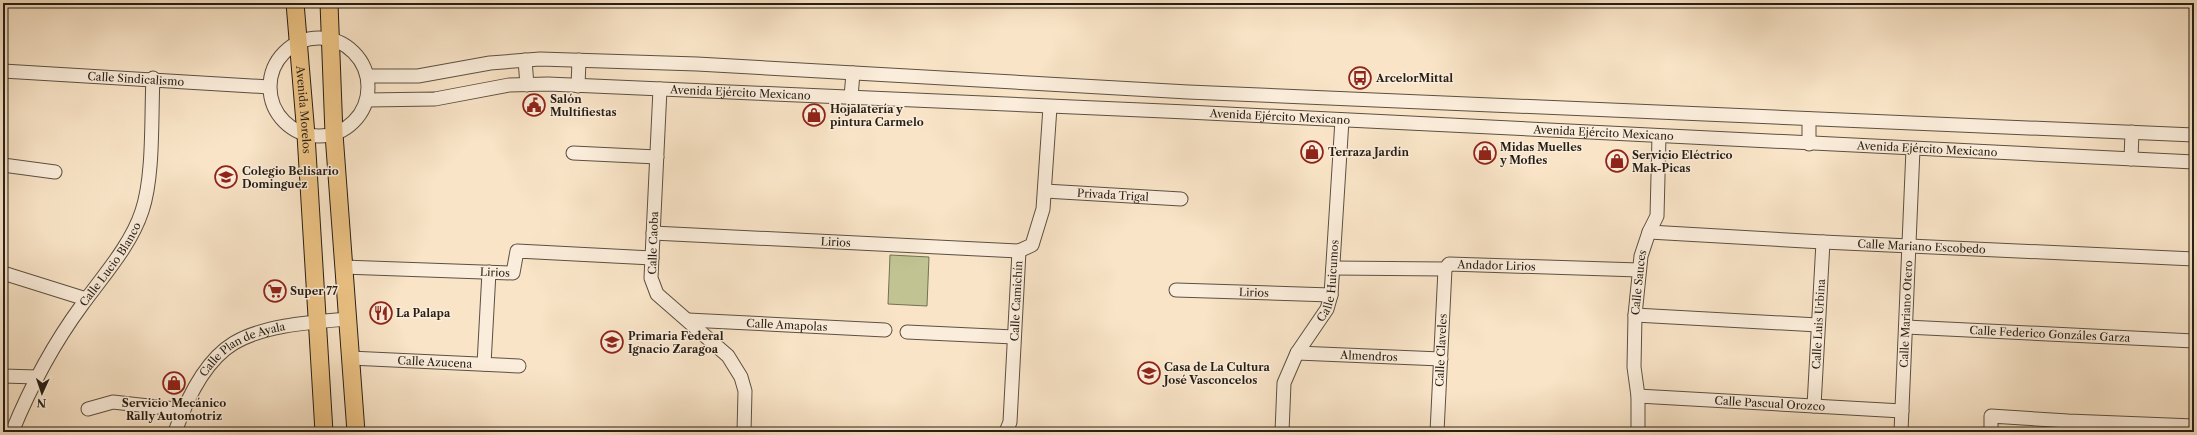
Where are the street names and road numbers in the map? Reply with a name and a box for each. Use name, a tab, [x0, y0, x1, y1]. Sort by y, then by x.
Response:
street label: Avenida Morelos	[293, 64, 314, 154]
street label: Calle Sindicalismo	[87, 69, 185, 89]
street label: Avenida Ejército Mexicano	[669, 82, 811, 103]
street label: Avenida Ejército Mexicano	[1208, 106, 1351, 127]
street label: Avenida Ejército Mexicano	[1532, 122, 1674, 143]
street label: Avenida Ejército Mexicano	[1856, 138, 1998, 159]
street label: Privada Trigal	[1076, 186, 1150, 204]
street label: Calle Caoba	[645, 211, 661, 275]
street label: Calle Lucio Blanco	[76, 220, 144, 309]
street label: Lirios	[820, 234, 851, 250]
street label: Calle Mariano Escobedo	[1857, 237, 1986, 256]
street label: Calle Huicumos	[1313, 239, 1341, 324]
street label: Calle Sauces	[1628, 248, 1650, 316]
street label: Andador Lirios	[1456, 257, 1536, 274]
street label: Calle Camichín	[1007, 260, 1025, 342]
street label: Calle Mariano Otero	[1897, 260, 1915, 368]
street label: Lirios	[480, 265, 510, 280]
street label: Calle Luis Urbina	[1809, 278, 1828, 370]
street label: Lirios	[1239, 285, 1269, 300]
street label: Calle Claveles	[1432, 313, 1450, 387]
street label: Calle Amapolas	[746, 316, 828, 334]
street label: Calle Plan de Ayala	[196, 319, 287, 379]
street label: Calle Federico Gonzáles Garza	[1969, 323, 2131, 345]
street label: Almendros	[1339, 348, 1398, 364]
street label: Calle Azucena	[397, 353, 473, 371]
street label: Calle Pascual Orozco	[1714, 393, 1826, 414]

